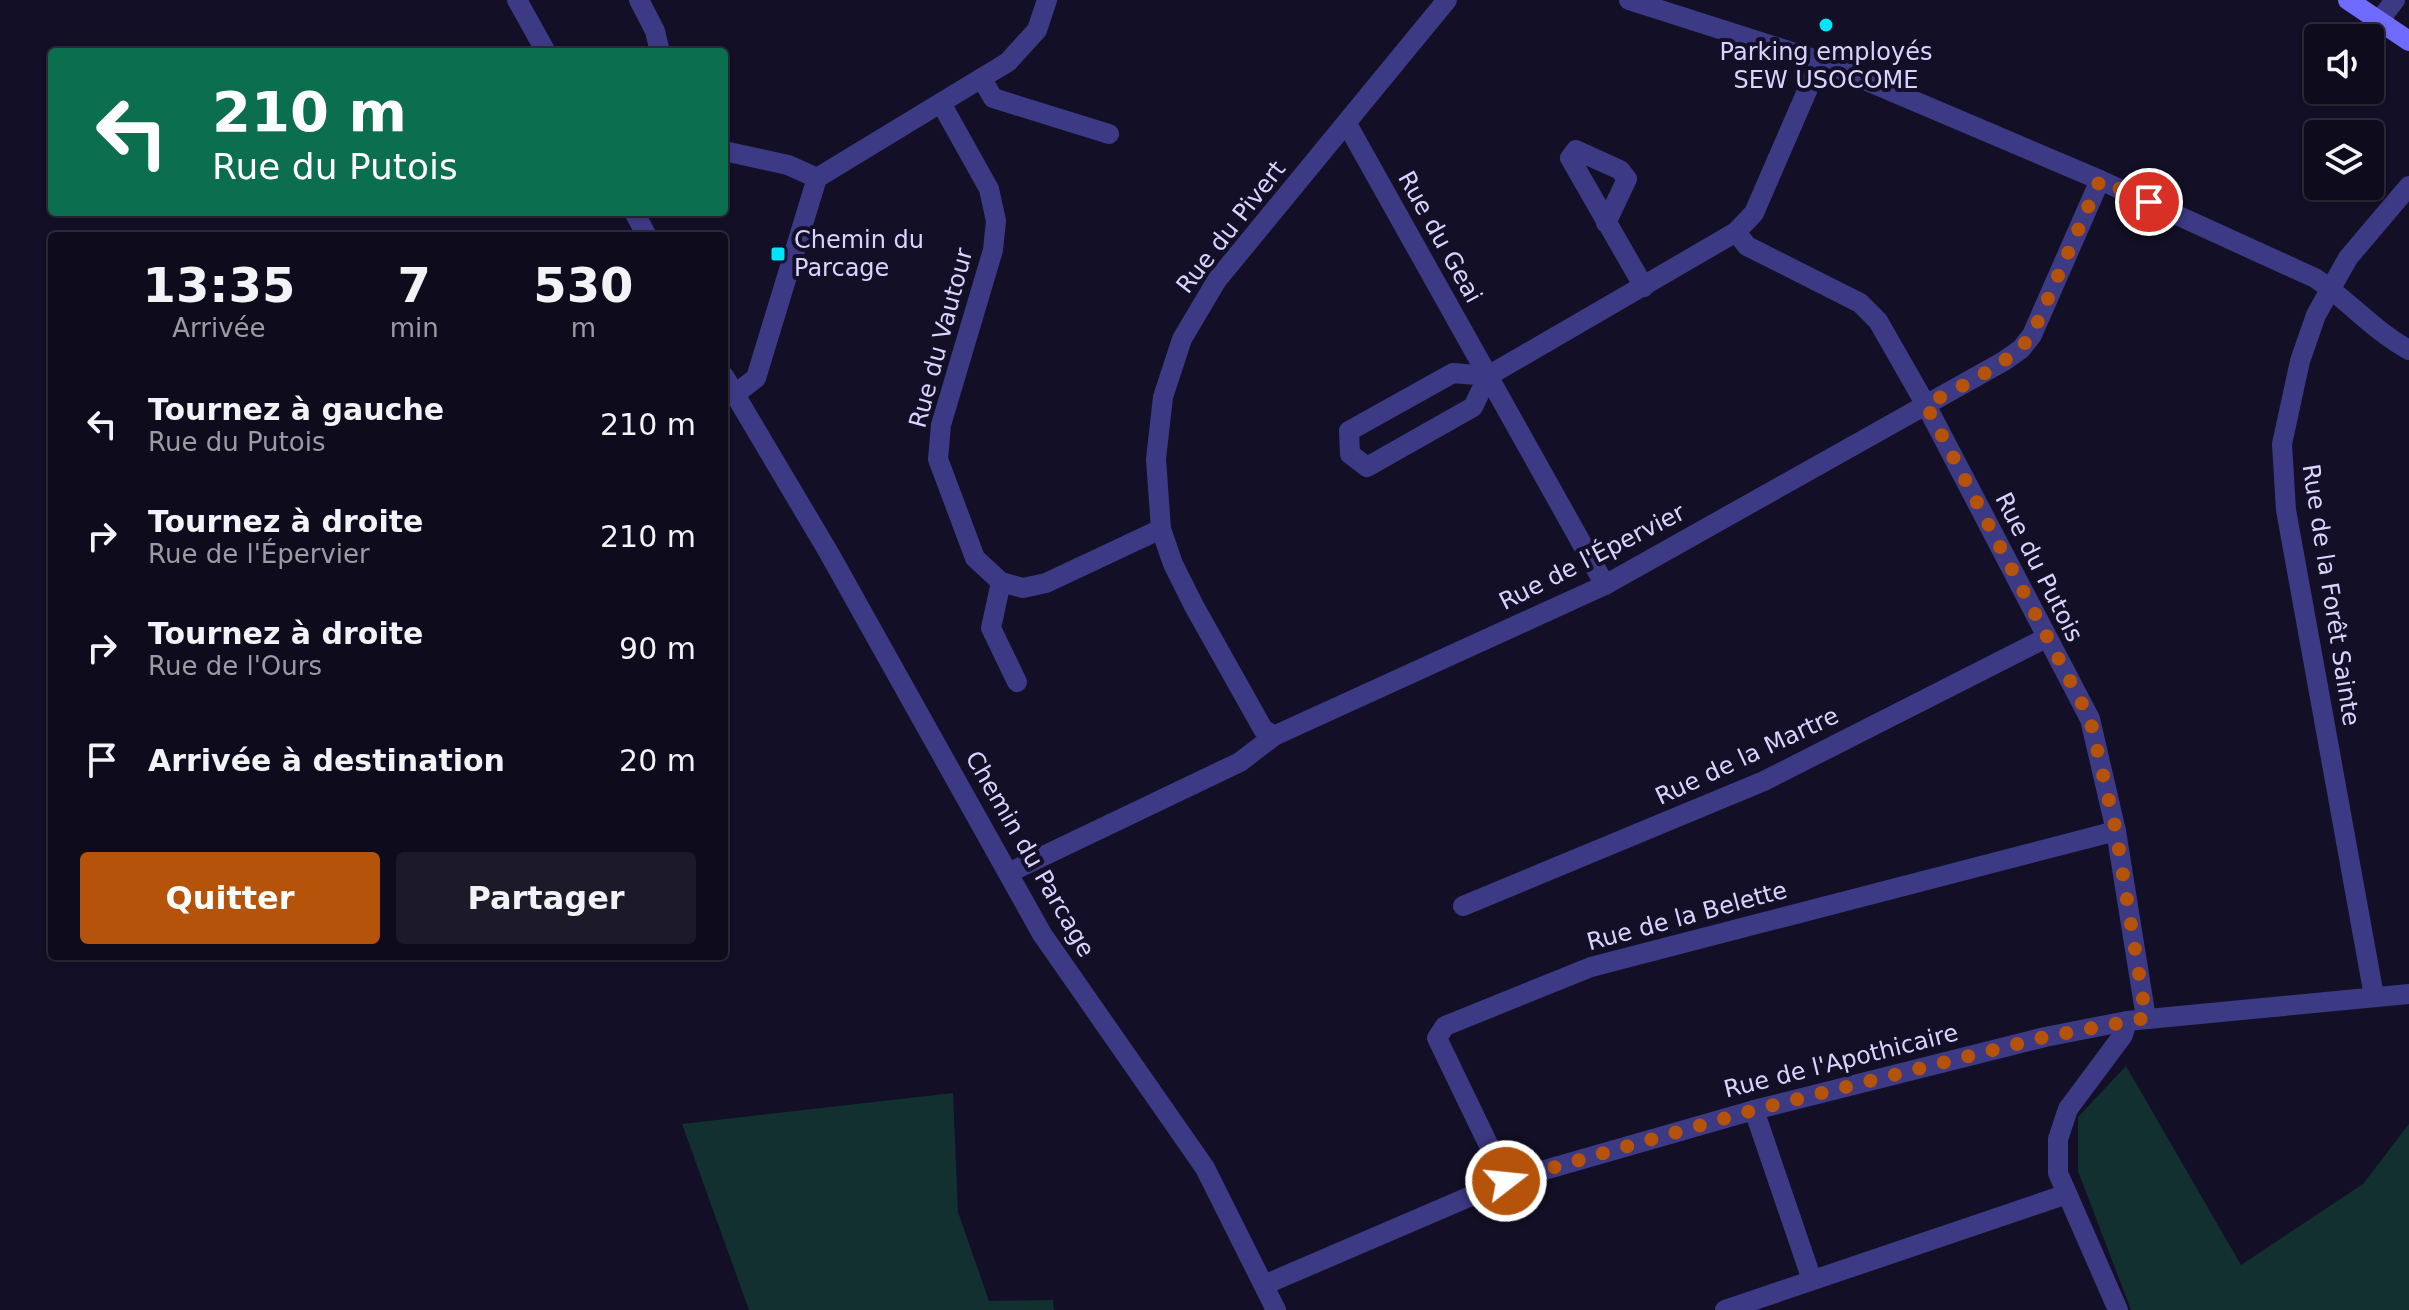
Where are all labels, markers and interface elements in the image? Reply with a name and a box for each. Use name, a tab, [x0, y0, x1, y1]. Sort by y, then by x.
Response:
marker: Parking employés SEW USOCOME	[1817, 16, 1835, 34]
map controls	[2304, 24, 2384, 200]
button: sound	[2304, 24, 2384, 104]
place label: Parking employés SEW USOCOME	[1720, 38, 1932, 94]
text: 210 m	[212, 79, 407, 144]
icon: left	[80, 80, 184, 184]
button: layers	[2304, 120, 2384, 200]
text: Rue du Putois	[212, 146, 458, 187]
street label: Rue du Pivert	[1171, 155, 1291, 299]
street label: Rue du Geai	[1392, 166, 1488, 308]
pin	[2115, 168, 2183, 236]
icon: arrive	[2127, 180, 2171, 224]
place label: Chemin du Parcage	[794, 226, 924, 282]
marker: Chemin du Parcage	[769, 245, 787, 263]
street label: Rue du Vautour	[904, 245, 978, 431]
text: 13:35	[142, 257, 295, 313]
text: 7	[398, 257, 431, 313]
text: 530	[533, 257, 633, 313]
text: Arrivée	[172, 313, 266, 343]
text: min	[390, 313, 439, 343]
text: m	[571, 313, 596, 343]
text: Tournez à gauche	[148, 392, 444, 427]
icon: left	[80, 402, 124, 446]
text: 210 m	[600, 407, 696, 442]
text: Rue du Putois	[148, 427, 325, 457]
street label: Rue de la Forêt Sainte	[2296, 462, 2366, 728]
street label: Rue du Putois	[1989, 488, 2089, 646]
street label: Rue de l'Épervier	[1494, 497, 1690, 616]
text: Tournez à droite	[148, 504, 423, 539]
icon: right	[80, 514, 124, 558]
text: 210 m	[600, 519, 696, 554]
text: Rue de l'Épervier	[148, 539, 370, 569]
text: Tournez à droite	[148, 616, 423, 651]
icon: right	[80, 626, 124, 670]
text: 90 m	[619, 631, 696, 666]
text: Rue de l'Ours	[148, 651, 322, 681]
street label: Rue de la Martre	[1651, 701, 1843, 811]
icon: arrive	[80, 738, 124, 782]
text: Arrivée à destination	[148, 743, 505, 778]
text: 20 m	[619, 743, 696, 778]
street label: Chemin du Parcage	[960, 746, 1100, 962]
button: Quitter	[80, 852, 380, 944]
button: Partager	[396, 852, 696, 944]
street label: Rue de la Belette	[1584, 876, 1790, 956]
street label: Rue de l'Apothicaire	[1721, 1018, 1961, 1104]
position arrow	[1464, 1139, 1548, 1223]

